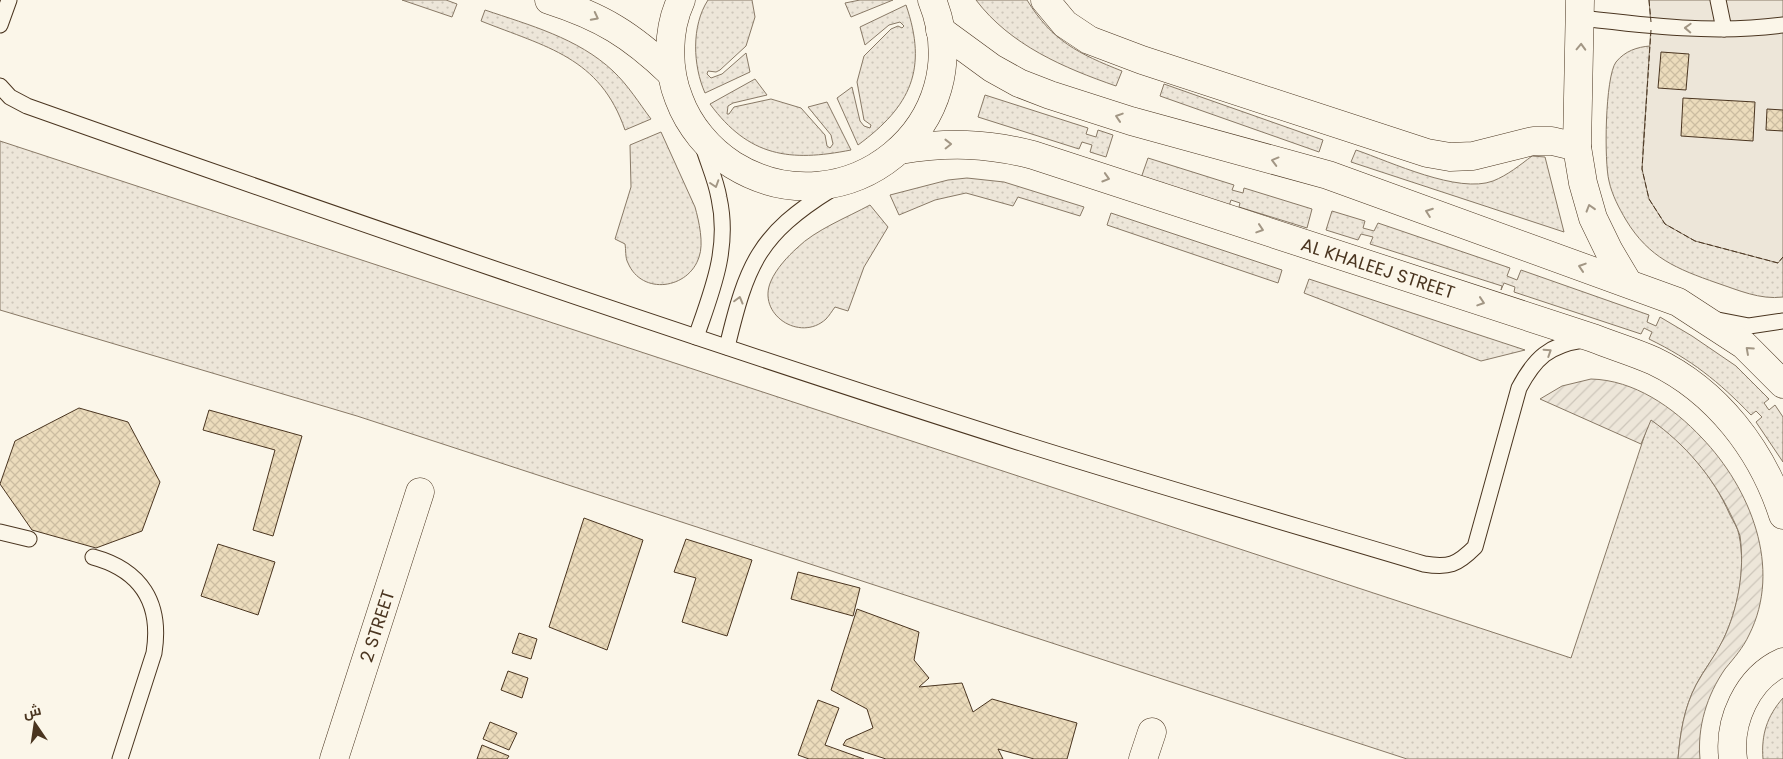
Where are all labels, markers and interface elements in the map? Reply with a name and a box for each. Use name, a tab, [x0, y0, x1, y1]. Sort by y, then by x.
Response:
one-way arrow	[590, 11, 599, 22]
one-way arrow	[1683, 22, 1691, 33]
one-way arrow	[1575, 43, 1586, 51]
one-way arrow	[1115, 113, 1123, 123]
one-way arrow	[945, 139, 953, 149]
one-way arrow	[1271, 156, 1280, 166]
one-way arrow	[1102, 172, 1110, 182]
one-way arrow	[709, 179, 719, 187]
one-way arrow	[1586, 205, 1596, 213]
one-way arrow	[1425, 208, 1434, 218]
one-way arrow	[1256, 223, 1264, 233]
street label: AL KHALEEJ STREET	[1298, 231, 1458, 305]
one-way arrow	[1578, 263, 1587, 273]
one-way arrow	[733, 296, 743, 304]
one-way arrow	[1477, 296, 1485, 306]
one-way arrow	[1745, 347, 1754, 356]
one-way arrow	[1543, 349, 1552, 358]
street label: 2 STREET	[354, 586, 400, 665]
north arrow	[10, 699, 60, 749]
text: ش	[21, 700, 43, 723]

